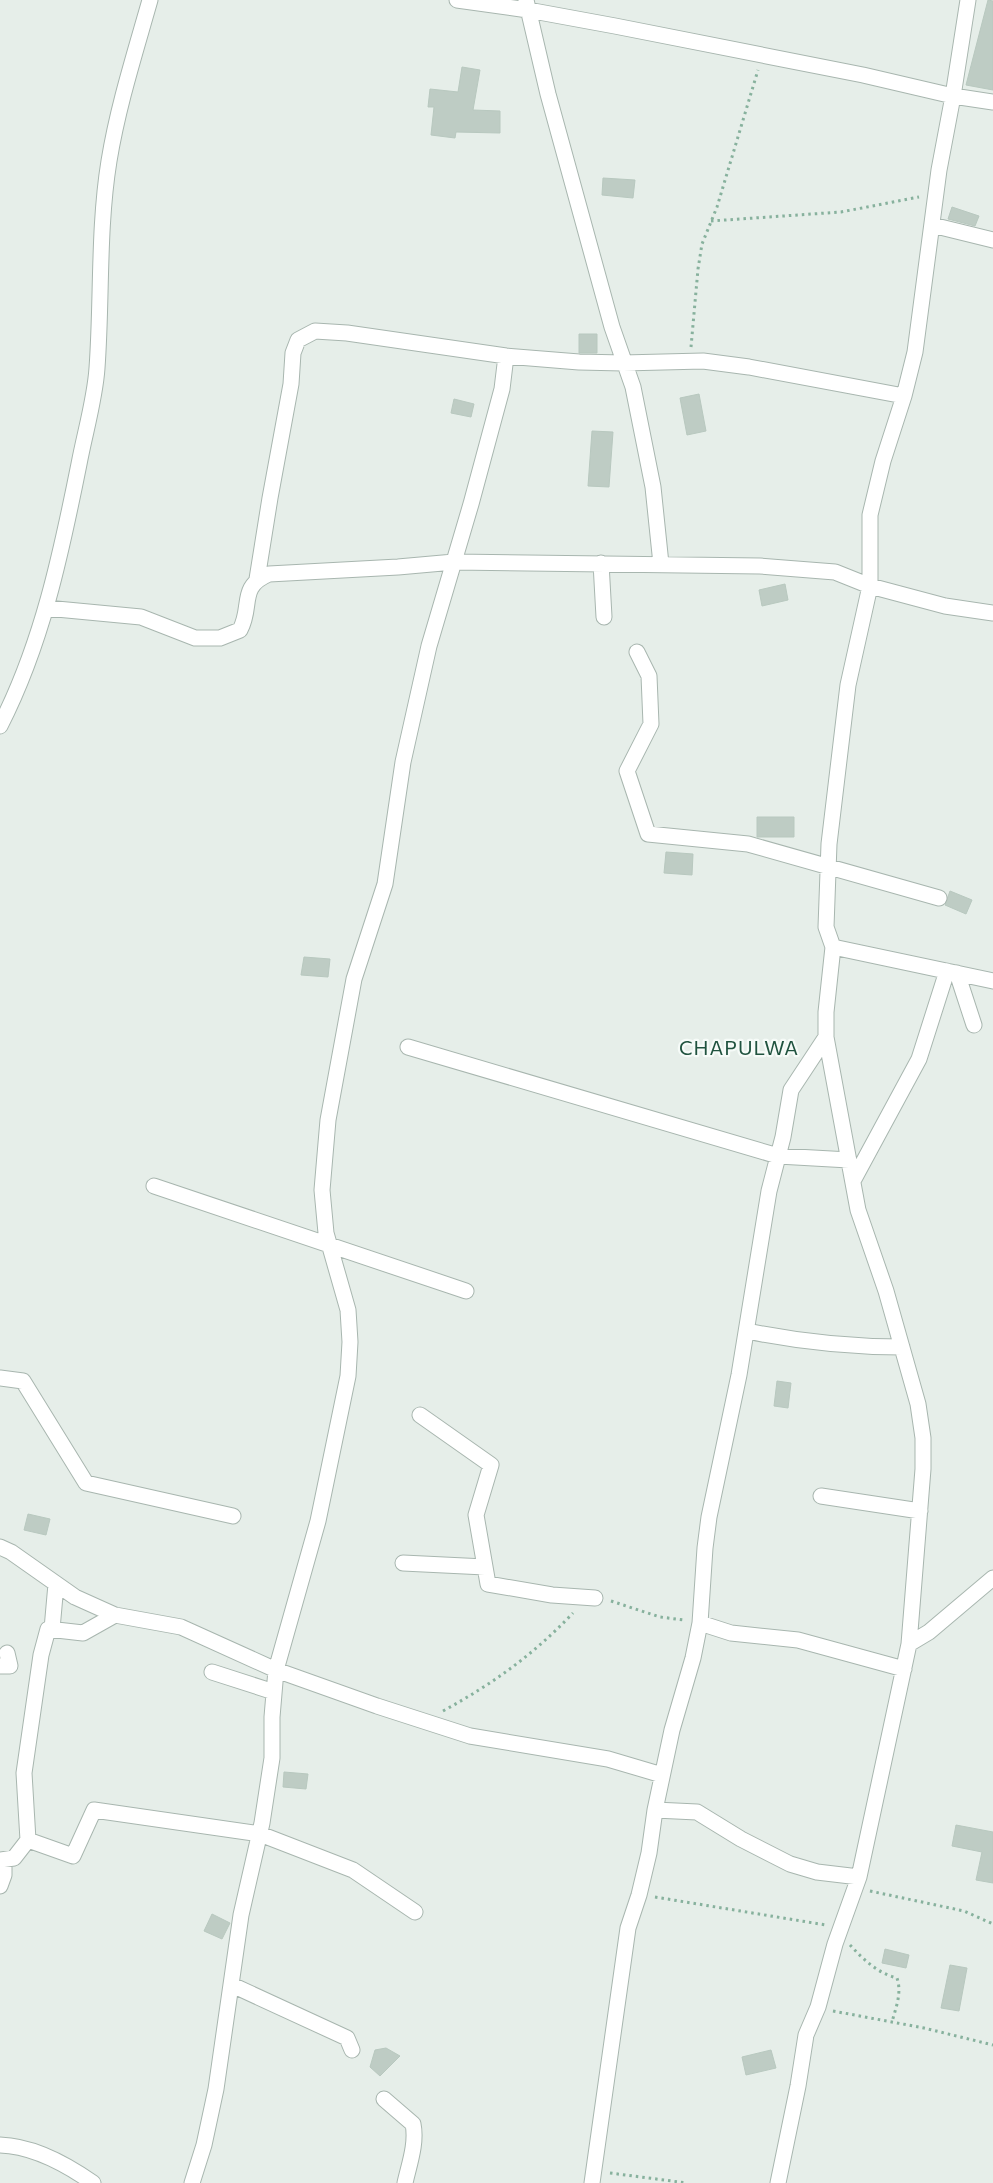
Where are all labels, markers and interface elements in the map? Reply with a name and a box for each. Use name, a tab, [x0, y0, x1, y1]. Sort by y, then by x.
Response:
district label: CHAPULWA	[679, 1035, 799, 1059]

